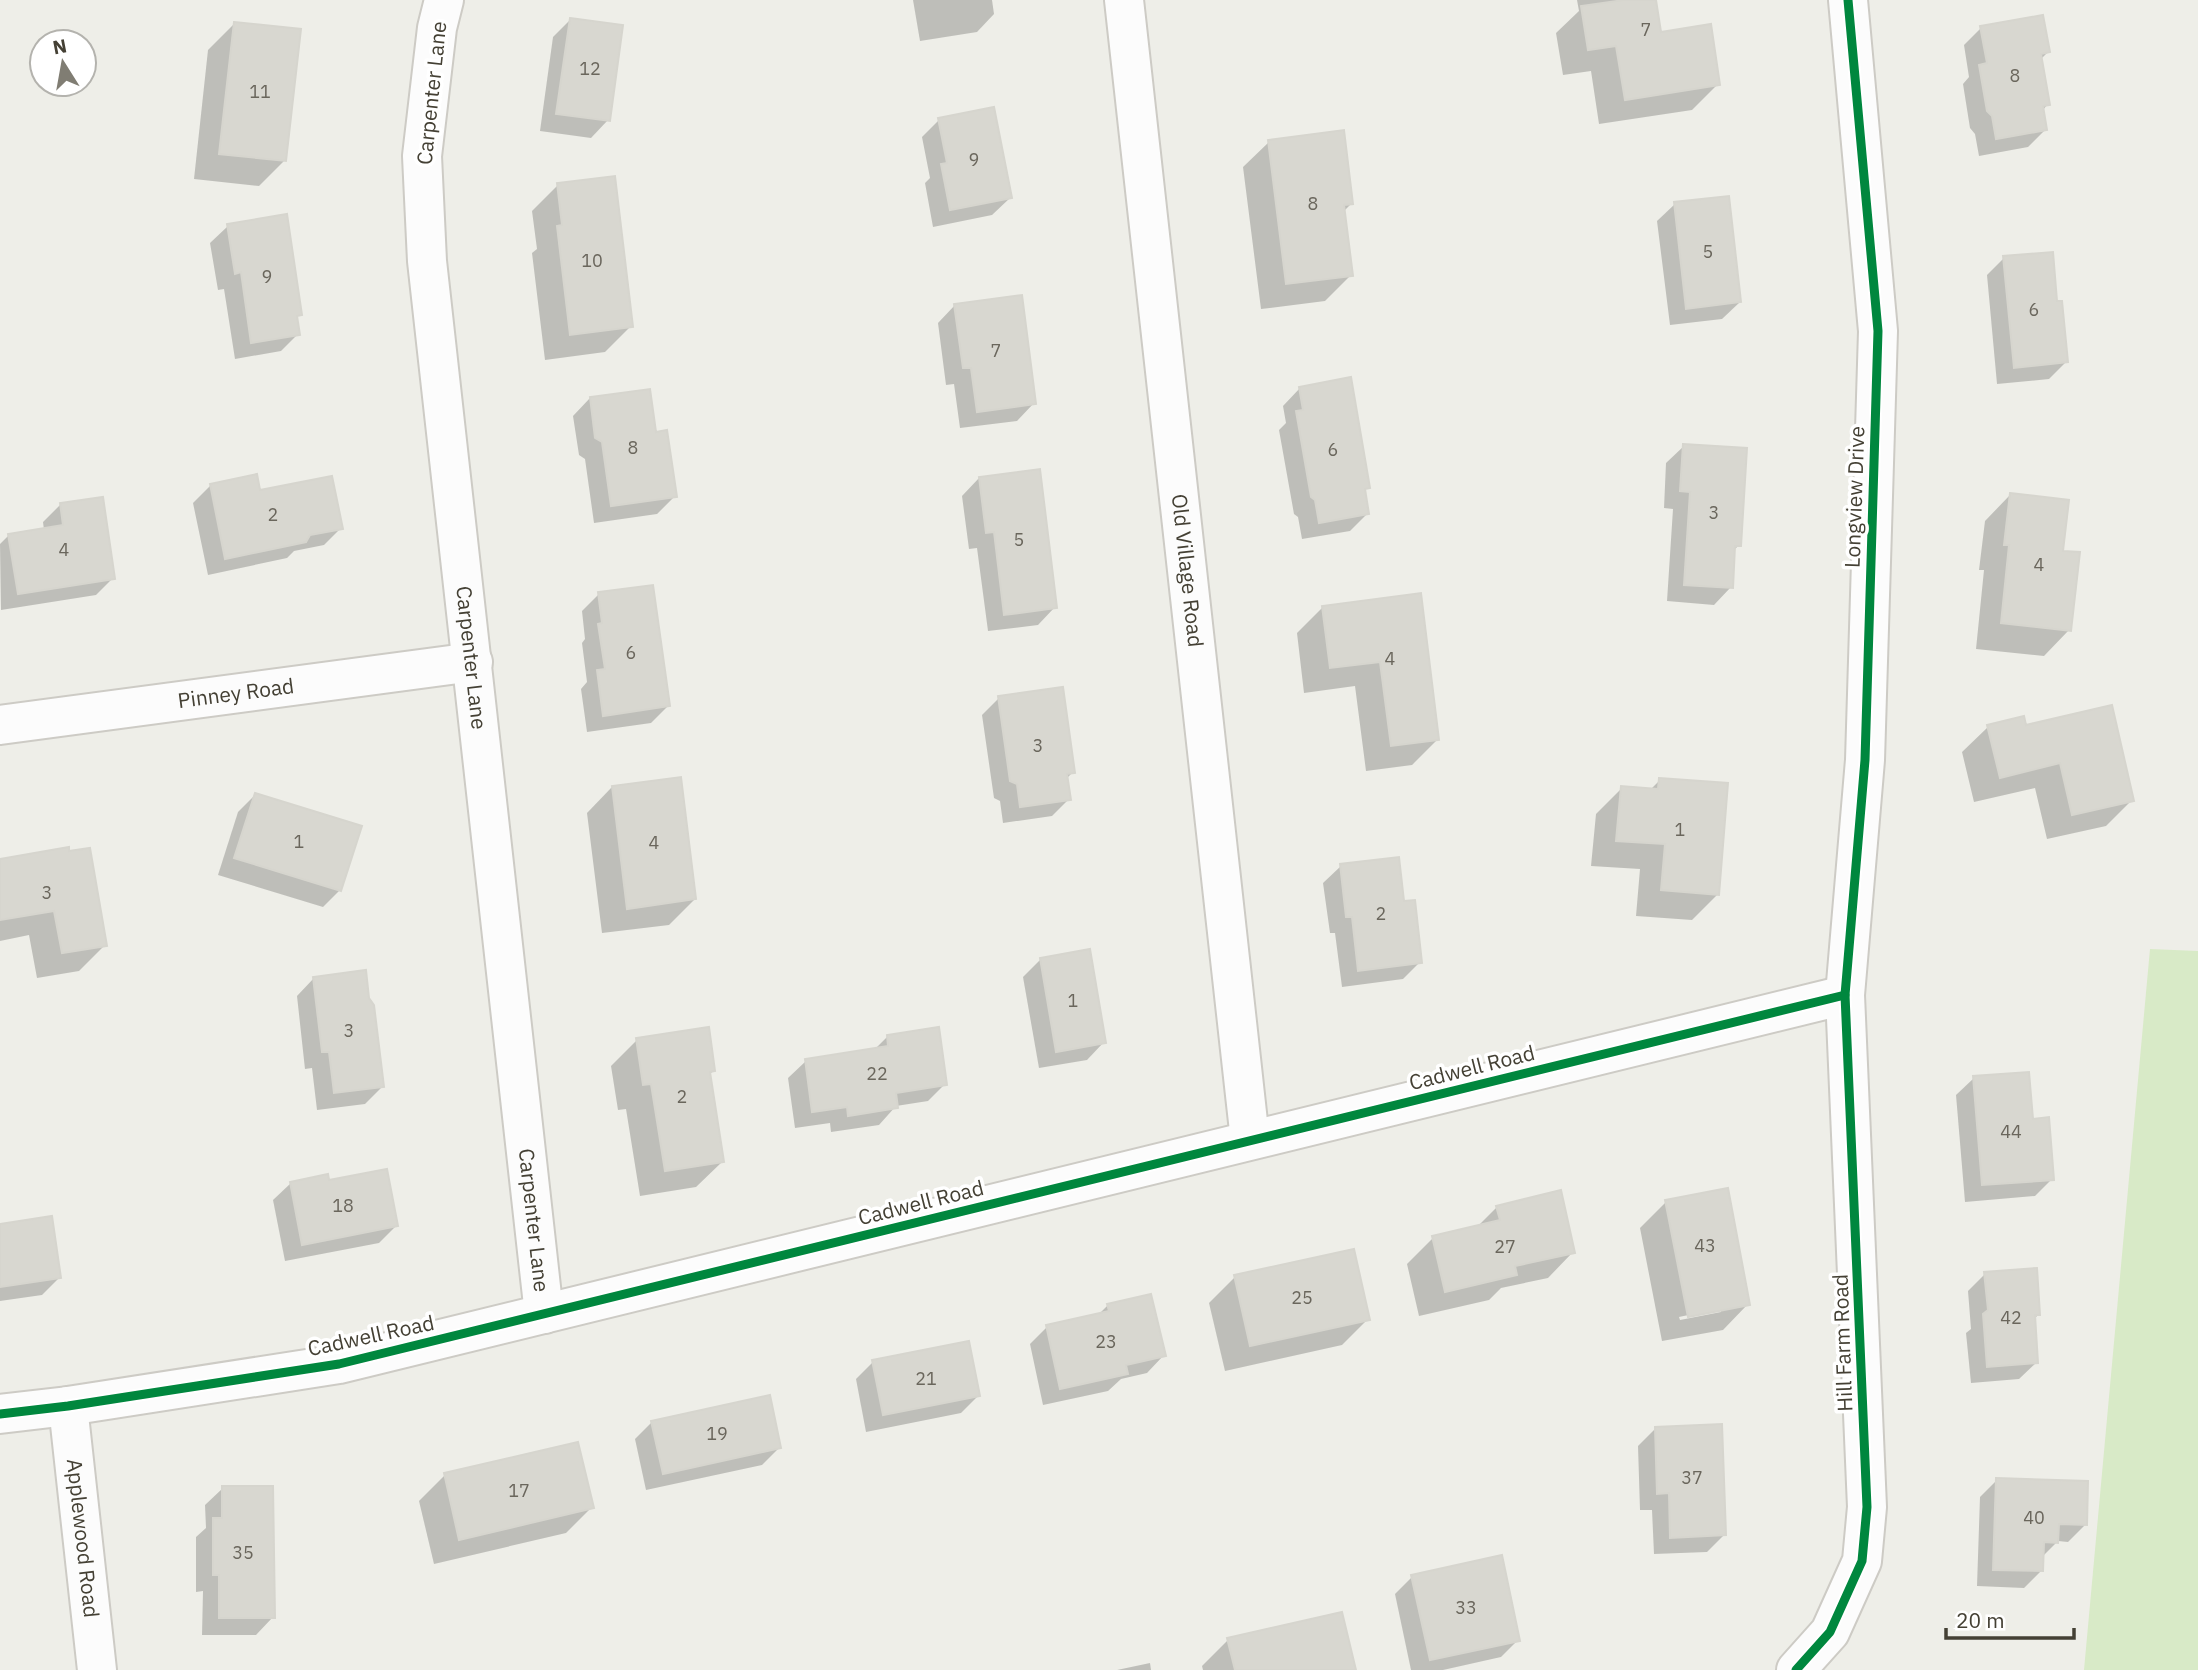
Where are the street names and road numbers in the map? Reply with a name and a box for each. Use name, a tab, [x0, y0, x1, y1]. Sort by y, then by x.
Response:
street label: Carpenter Lane	[410, 20, 452, 166]
street label: Longview Drive	[1838, 426, 1870, 568]
street label: Old Village Road	[1166, 492, 1210, 649]
street label: Carpenter Lane	[450, 584, 494, 731]
street label: Pinney Road	[176, 671, 296, 714]
street label: Cadwell Road	[1406, 1038, 1538, 1096]
street label: Carpenter Lane	[513, 1147, 556, 1293]
street label: Cadwell Road	[855, 1173, 987, 1231]
street label: Hill Farm Road	[1826, 1274, 1858, 1412]
street label: Cadwell Road	[305, 1308, 437, 1362]
street label: Applewood Road	[61, 1457, 106, 1619]

